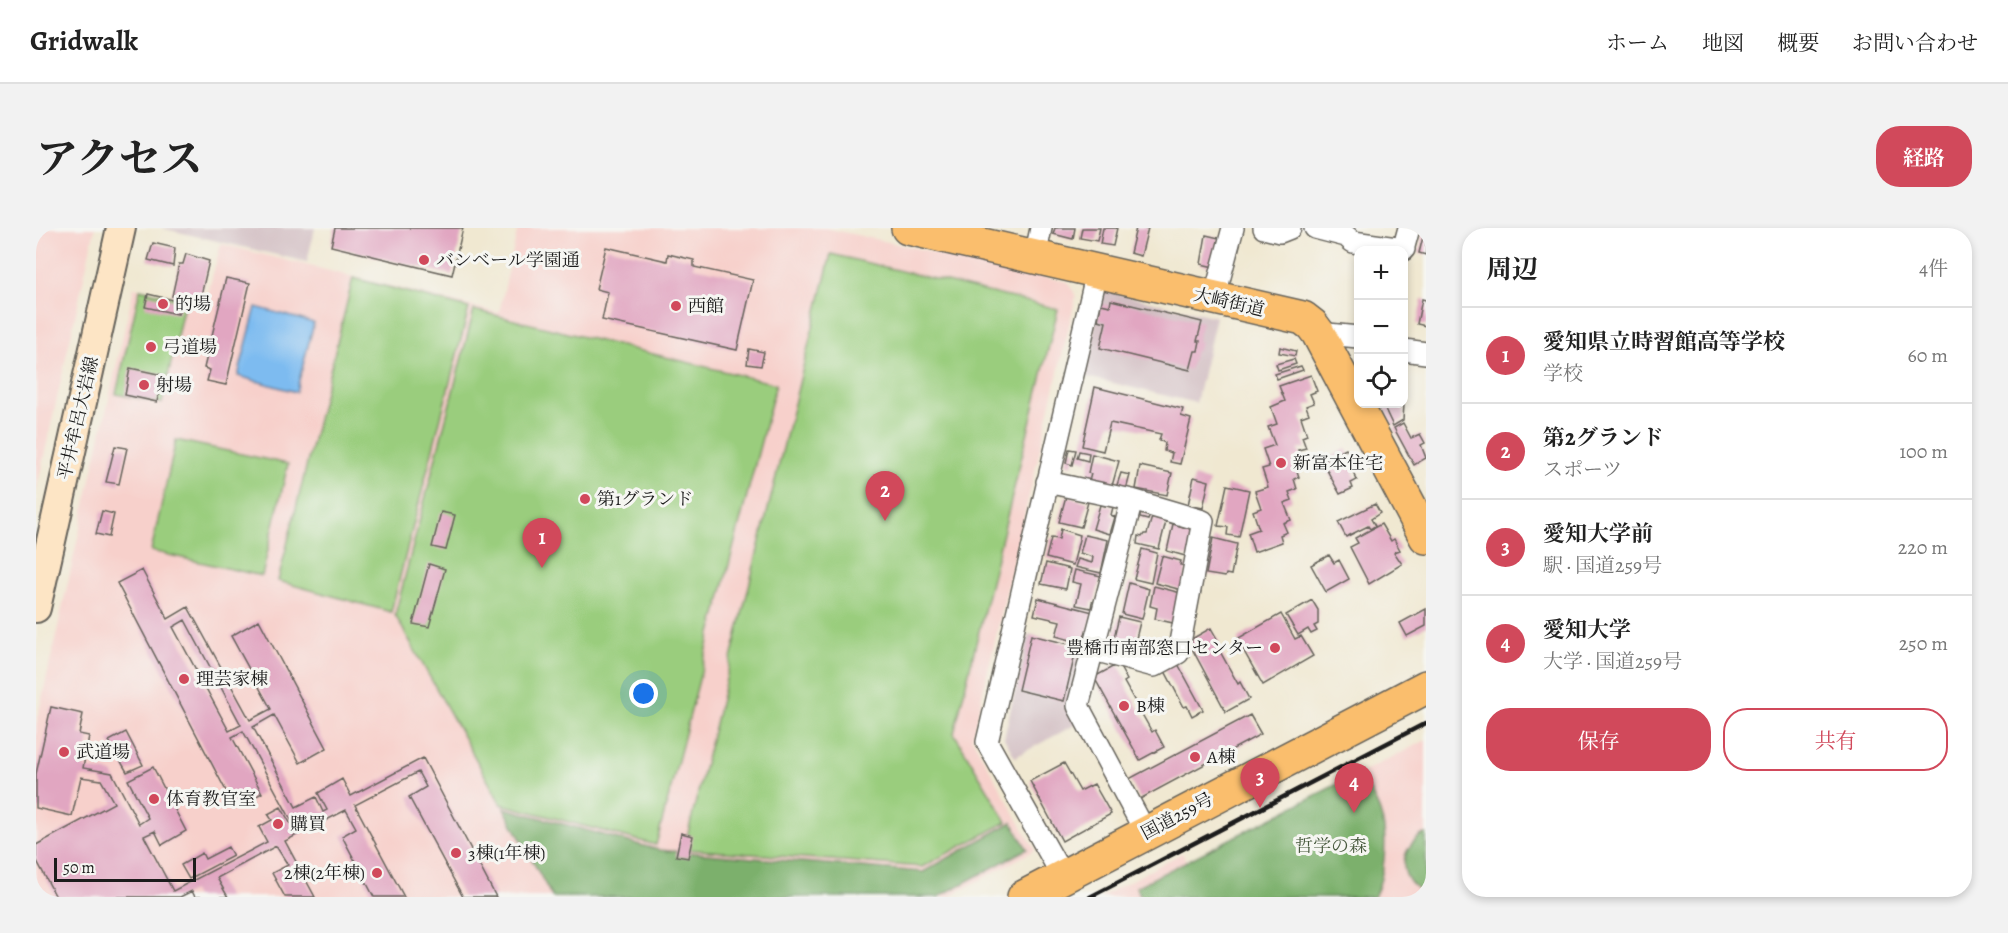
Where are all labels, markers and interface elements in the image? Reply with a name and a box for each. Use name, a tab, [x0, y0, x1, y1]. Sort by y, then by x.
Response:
text: Gridwalk	[30, 22, 138, 60]
text: ホーム	[1606, 29, 1669, 57]
text: 地図	[1702, 29, 1744, 57]
text: 概要	[1777, 29, 1819, 57]
text: お問い合わせ	[1852, 29, 1978, 57]
button: 経路	[1876, 126, 1972, 187]
text: アクセス	[36, 130, 203, 187]
map controls	[1354, 246, 1408, 408]
button: +	[1354, 246, 1408, 300]
place label: バンベール学園通	[436, 248, 580, 272]
text: 周辺	[1486, 252, 1538, 287]
marker: バンベール学園通	[417, 253, 431, 267]
text: 4件	[1919, 255, 1948, 282]
street label: 大崎街道	[1191, 282, 1267, 322]
place label: 的場	[175, 292, 211, 316]
place label: 西館	[688, 294, 724, 318]
marker: 的場	[156, 297, 170, 311]
marker: 西館	[669, 299, 683, 313]
button: −	[1354, 300, 1408, 354]
text: 愛知県立時習館高等学校	[1543, 327, 1785, 357]
place label: 弓道場	[163, 335, 217, 359]
marker: 弓道場	[144, 340, 158, 354]
text: 1	[1502, 342, 1509, 369]
text: 60 m	[1908, 342, 1948, 369]
street label: 平井牟呂大岩線	[52, 354, 104, 482]
button: locate	[1354, 354, 1408, 408]
text: 学校	[1543, 360, 1583, 387]
place label: 射場	[156, 373, 192, 397]
marker: 射場	[137, 378, 151, 392]
text: 第2グランド	[1543, 423, 1664, 453]
text: 2	[1501, 438, 1510, 465]
text: 100 m	[1899, 438, 1948, 465]
place label: 新富本住宅	[1293, 451, 1383, 475]
marker: 新富本住宅	[1274, 456, 1288, 470]
text: スポーツ	[1543, 456, 1622, 483]
pin: 2	[866, 472, 904, 521]
place label: 第1グランド	[597, 487, 693, 511]
marker: 第1グランド	[578, 492, 592, 506]
pin: 1	[522, 518, 562, 568]
text: 愛知大学前	[1543, 519, 1653, 549]
text: 3	[1501, 534, 1510, 561]
text: 220 m	[1898, 534, 1948, 561]
text: 駅 · 国道259号	[1543, 552, 1662, 579]
text: 愛知大学	[1543, 615, 1631, 645]
text: 4	[1501, 630, 1510, 657]
text: 250 m	[1899, 630, 1948, 657]
place label: 豊橋市南部窓口センター	[1066, 636, 1263, 660]
marker: 豊橋市南部窓口センター	[1268, 641, 1282, 655]
text: 大学 · 国道259号	[1543, 648, 1682, 675]
place label: 理芸家棟	[196, 667, 268, 691]
marker: 理芸家棟	[177, 672, 191, 686]
your location	[629, 679, 658, 708]
place label: B棟	[1136, 694, 1165, 718]
marker: B棟	[1117, 699, 1131, 713]
button: 保存	[1486, 708, 1711, 771]
button: 共有	[1723, 708, 1948, 771]
place label: 武道場	[76, 740, 130, 764]
marker: 武道場	[57, 745, 71, 759]
place label: A棟	[1206, 745, 1236, 769]
marker: A棟	[1188, 750, 1202, 764]
pin: 3	[1240, 758, 1280, 808]
pin: 4	[1334, 764, 1374, 813]
place label: 体育教官室	[166, 787, 256, 811]
street label: 国道259号	[1137, 787, 1217, 845]
marker: 体育教官室	[147, 792, 161, 806]
place label: 購買	[290, 812, 326, 836]
marker: 購買	[271, 817, 285, 831]
park label: 哲学の森	[1295, 834, 1367, 858]
place label: 3棟(1年棟)	[468, 841, 546, 865]
marker: 3棟(1年棟)	[449, 846, 463, 860]
scale bar	[54, 855, 196, 882]
text: 50 m	[63, 857, 95, 879]
place label: 2棟(2年棟)	[284, 861, 365, 885]
marker: 2棟(2年棟)	[370, 866, 384, 880]

